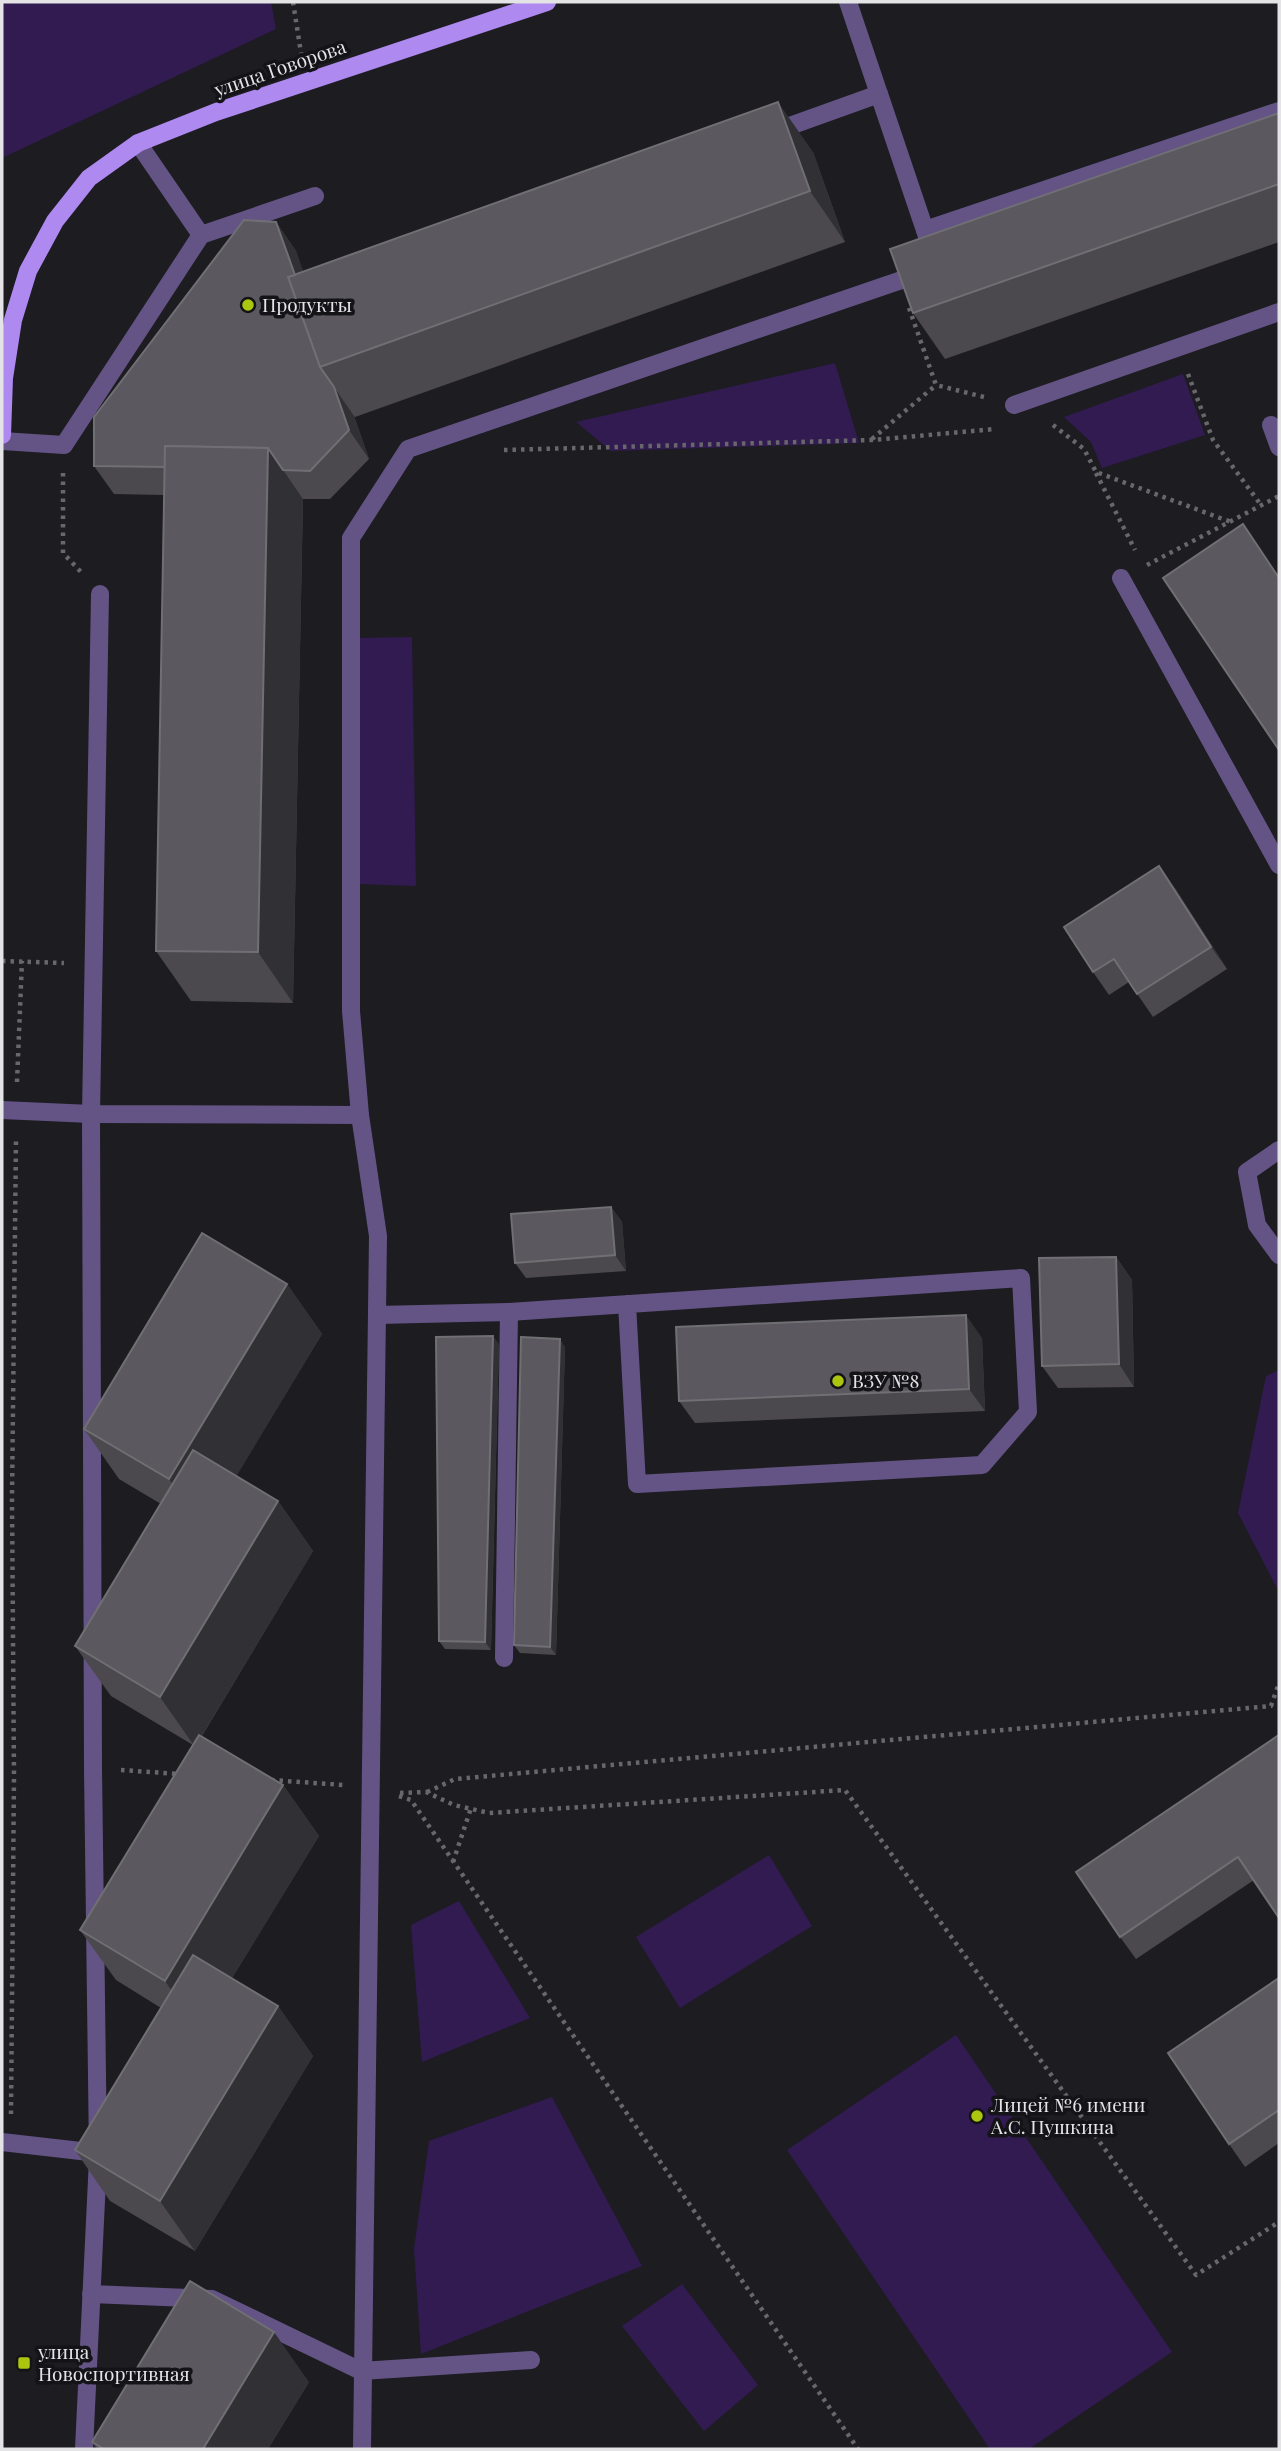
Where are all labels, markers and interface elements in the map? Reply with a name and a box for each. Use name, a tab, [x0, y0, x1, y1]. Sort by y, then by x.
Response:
street label: улица Говорова	[209, 32, 350, 102]
place label: Продукты	[262, 291, 352, 317]
marker: Продукты	[240, 297, 256, 313]
place label: ВЗУ №8	[852, 1367, 919, 1393]
marker: ВЗУ №8	[830, 1373, 846, 1389]
place label: Лицей №6 имени А.С. Пушкина	[990, 2091, 1145, 2139]
marker: Лицей №6 имени А.С. Пушкина	[969, 2108, 985, 2124]
place label: улица Новоспортивная	[37, 2338, 190, 2386]
marker: улица Новоспортивная	[16, 2355, 32, 2371]

